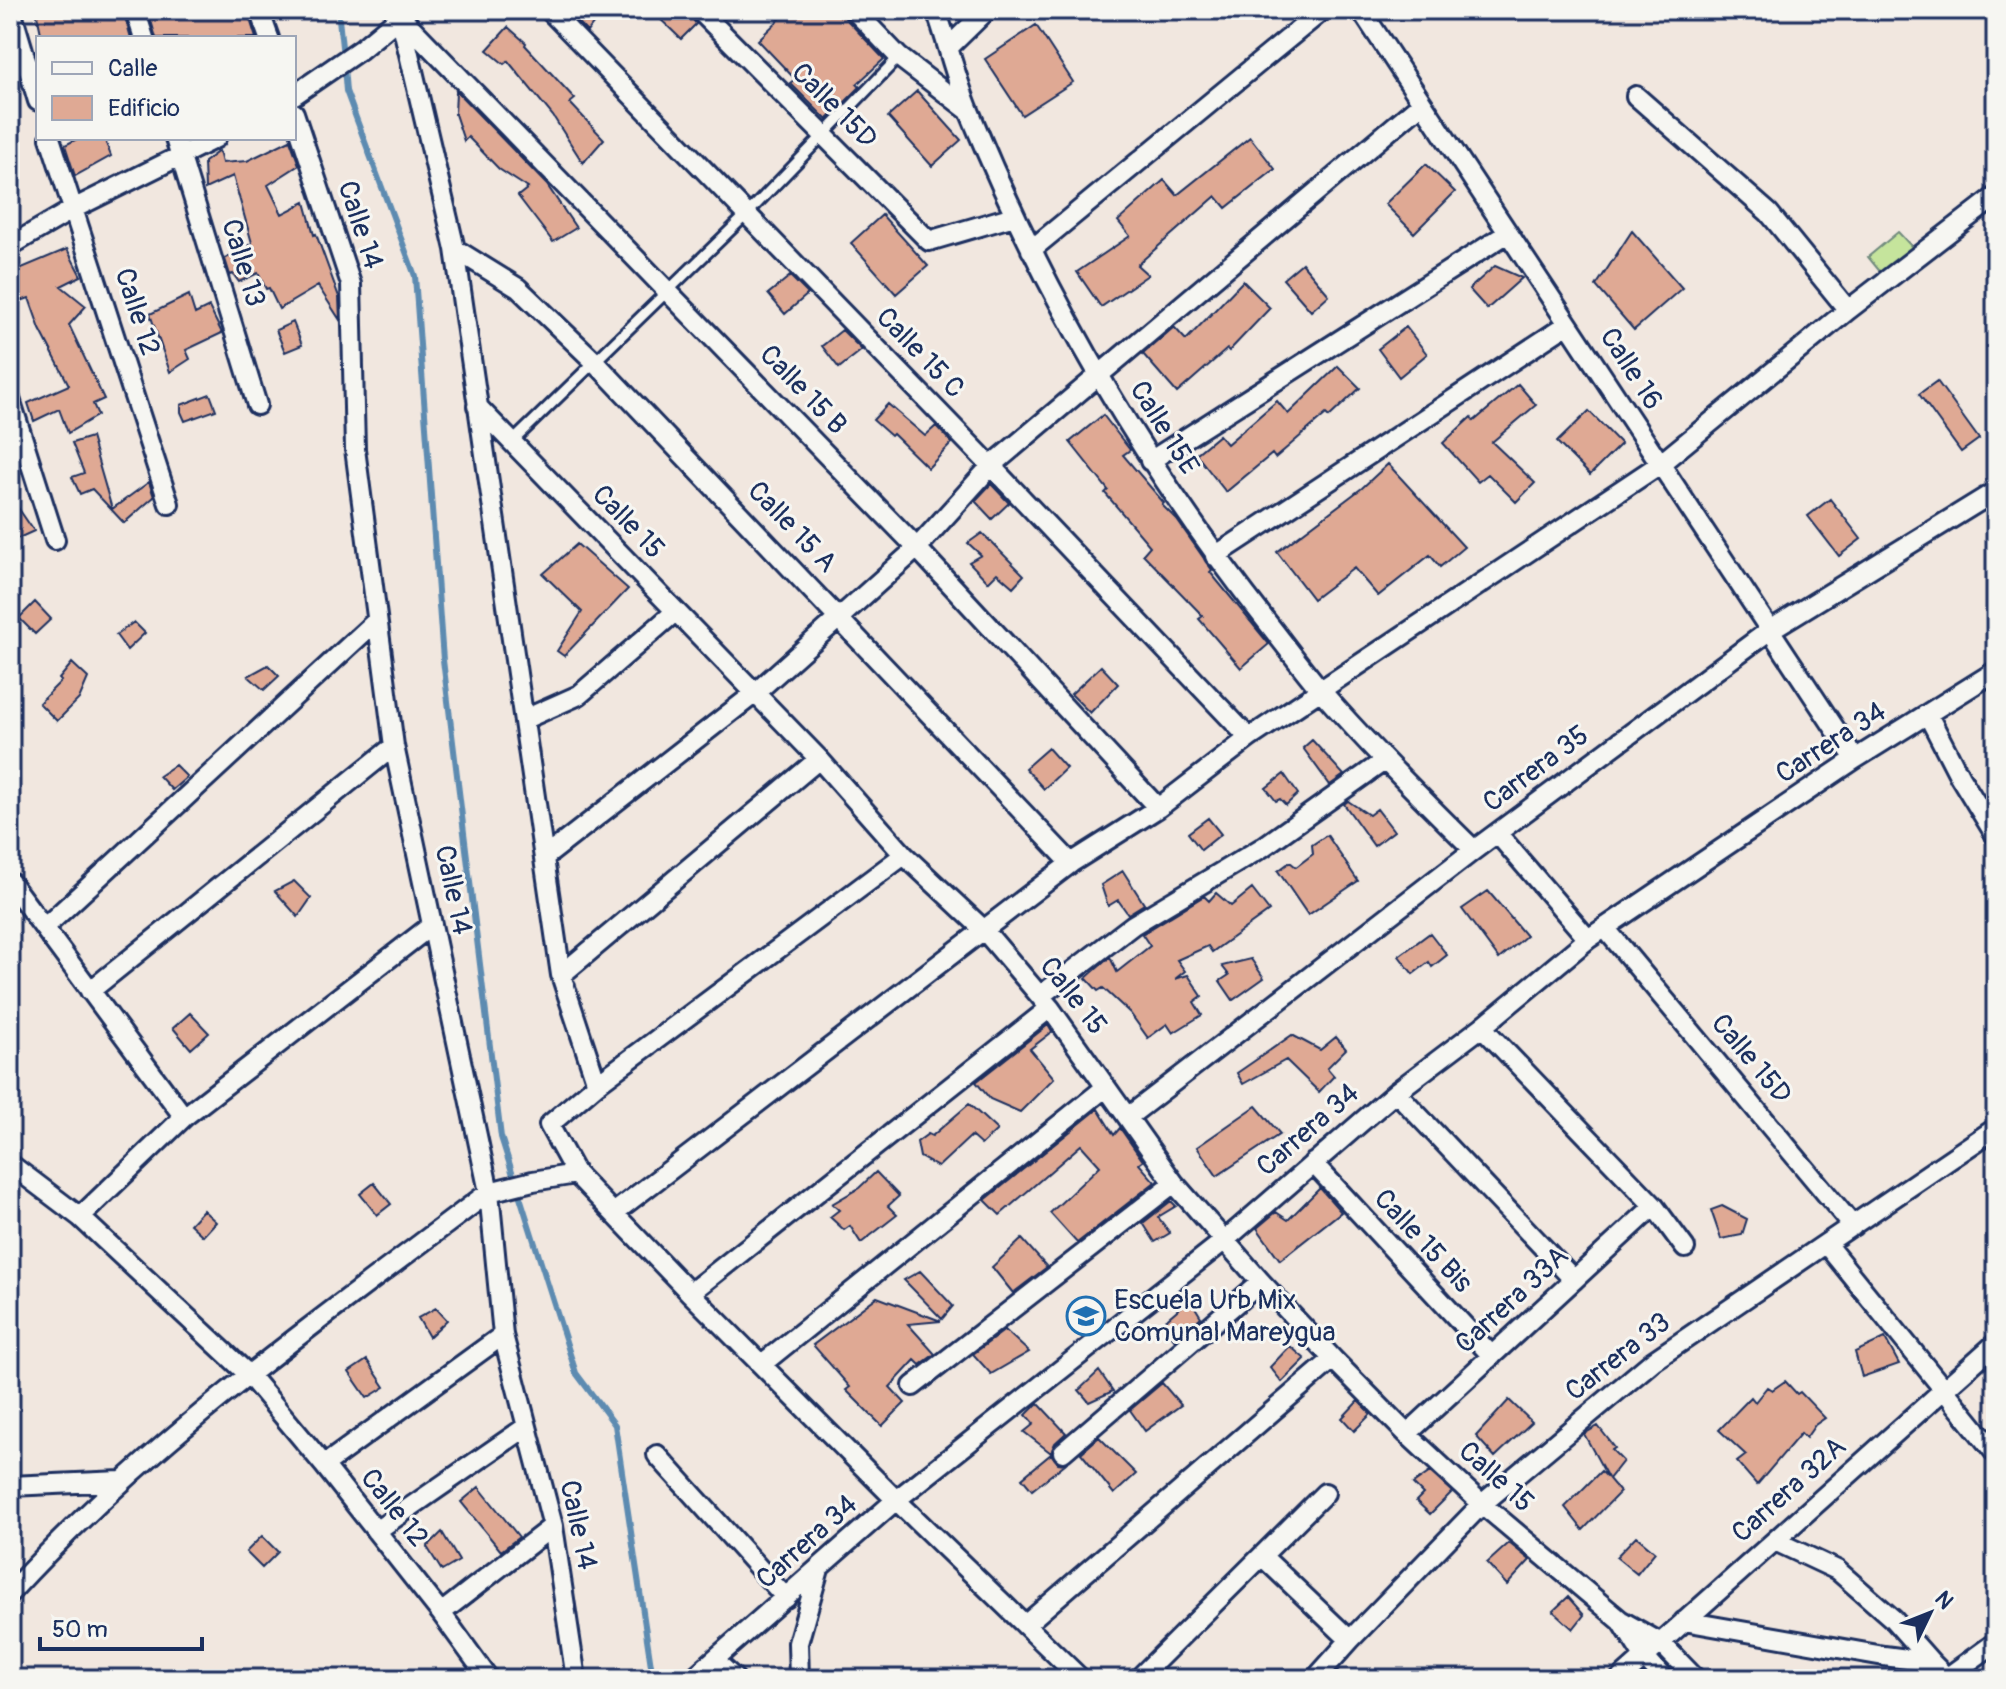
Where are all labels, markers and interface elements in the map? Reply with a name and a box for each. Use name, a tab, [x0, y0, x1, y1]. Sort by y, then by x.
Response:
legend	[36, 36, 296, 140]
text: Calle	[108, 54, 157, 83]
street label: Calle 15D	[784, 56, 884, 156]
text: Edificio	[108, 94, 180, 123]
street label: Calle 14	[329, 176, 391, 274]
street label: Calle 13	[213, 215, 273, 311]
street label: Calle 12	[106, 264, 168, 360]
street label: Calle 15 C	[868, 300, 972, 406]
street label: Calle 16	[1592, 321, 1670, 417]
street label: Calle 15 B	[752, 338, 854, 442]
street label: Calle 15E	[1122, 375, 1206, 481]
street label: Calle 15 A	[740, 474, 844, 580]
street label: Calle 15	[584, 478, 672, 566]
street label: Carrera 34	[1769, 694, 1893, 792]
street label: Carrera 35	[1476, 718, 1596, 820]
street label: Calle 14	[426, 842, 480, 938]
street label: Calle 15	[1032, 950, 1114, 1042]
street label: Calle 15D	[1703, 1007, 1799, 1111]
street label: Carrera 34	[1250, 1076, 1366, 1184]
street label: Calle 15 Bis	[1366, 1182, 1480, 1300]
street label: Carrera 33A	[1448, 1239, 1576, 1361]
place label: Escuela Urb Mix Comunal Mareygua	[1114, 1283, 1336, 1350]
school or university icon: Escuela Urb Mix Comunal Mareygua	[1065, 1295, 1107, 1337]
street label: Carrera 33	[1558, 1305, 1678, 1409]
street label: Carrera 32A	[1724, 1429, 1854, 1551]
street label: Calle 15	[1451, 1434, 1541, 1520]
street label: Calle 12	[352, 1462, 436, 1554]
street label: Calle 14	[551, 1477, 605, 1573]
street label: Carrera 34	[749, 1487, 865, 1597]
north arrow	[1890, 1573, 1970, 1653]
text: N	[1929, 1585, 1959, 1615]
scale bar	[40, 1601, 202, 1651]
text: 50 m	[52, 1615, 108, 1644]

